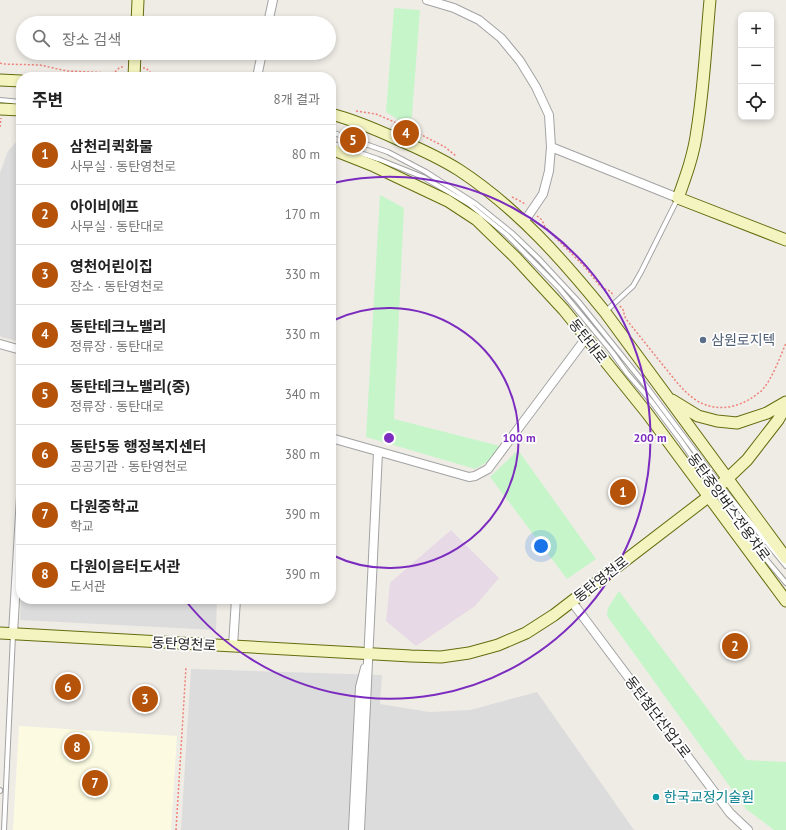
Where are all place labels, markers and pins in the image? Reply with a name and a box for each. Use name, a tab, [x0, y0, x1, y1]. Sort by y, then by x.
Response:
pin: 4	[393, 118, 419, 148]
pin: 5	[340, 125, 366, 155]
place label: 삼원로지텍	[711, 331, 775, 349]
marker: 삼원로지텍	[698, 335, 708, 345]
centre of rings	[382, 431, 396, 445]
pin: 1	[610, 477, 636, 507]
pin: 2	[722, 631, 748, 661]
pin: 6	[55, 672, 81, 702]
pin: 3	[132, 684, 158, 714]
pin: 8	[64, 732, 90, 762]
pin: 7	[82, 768, 108, 798]
place label: 한국교정기술원	[664, 788, 754, 806]
marker: 한국교정기술원	[651, 792, 661, 802]

